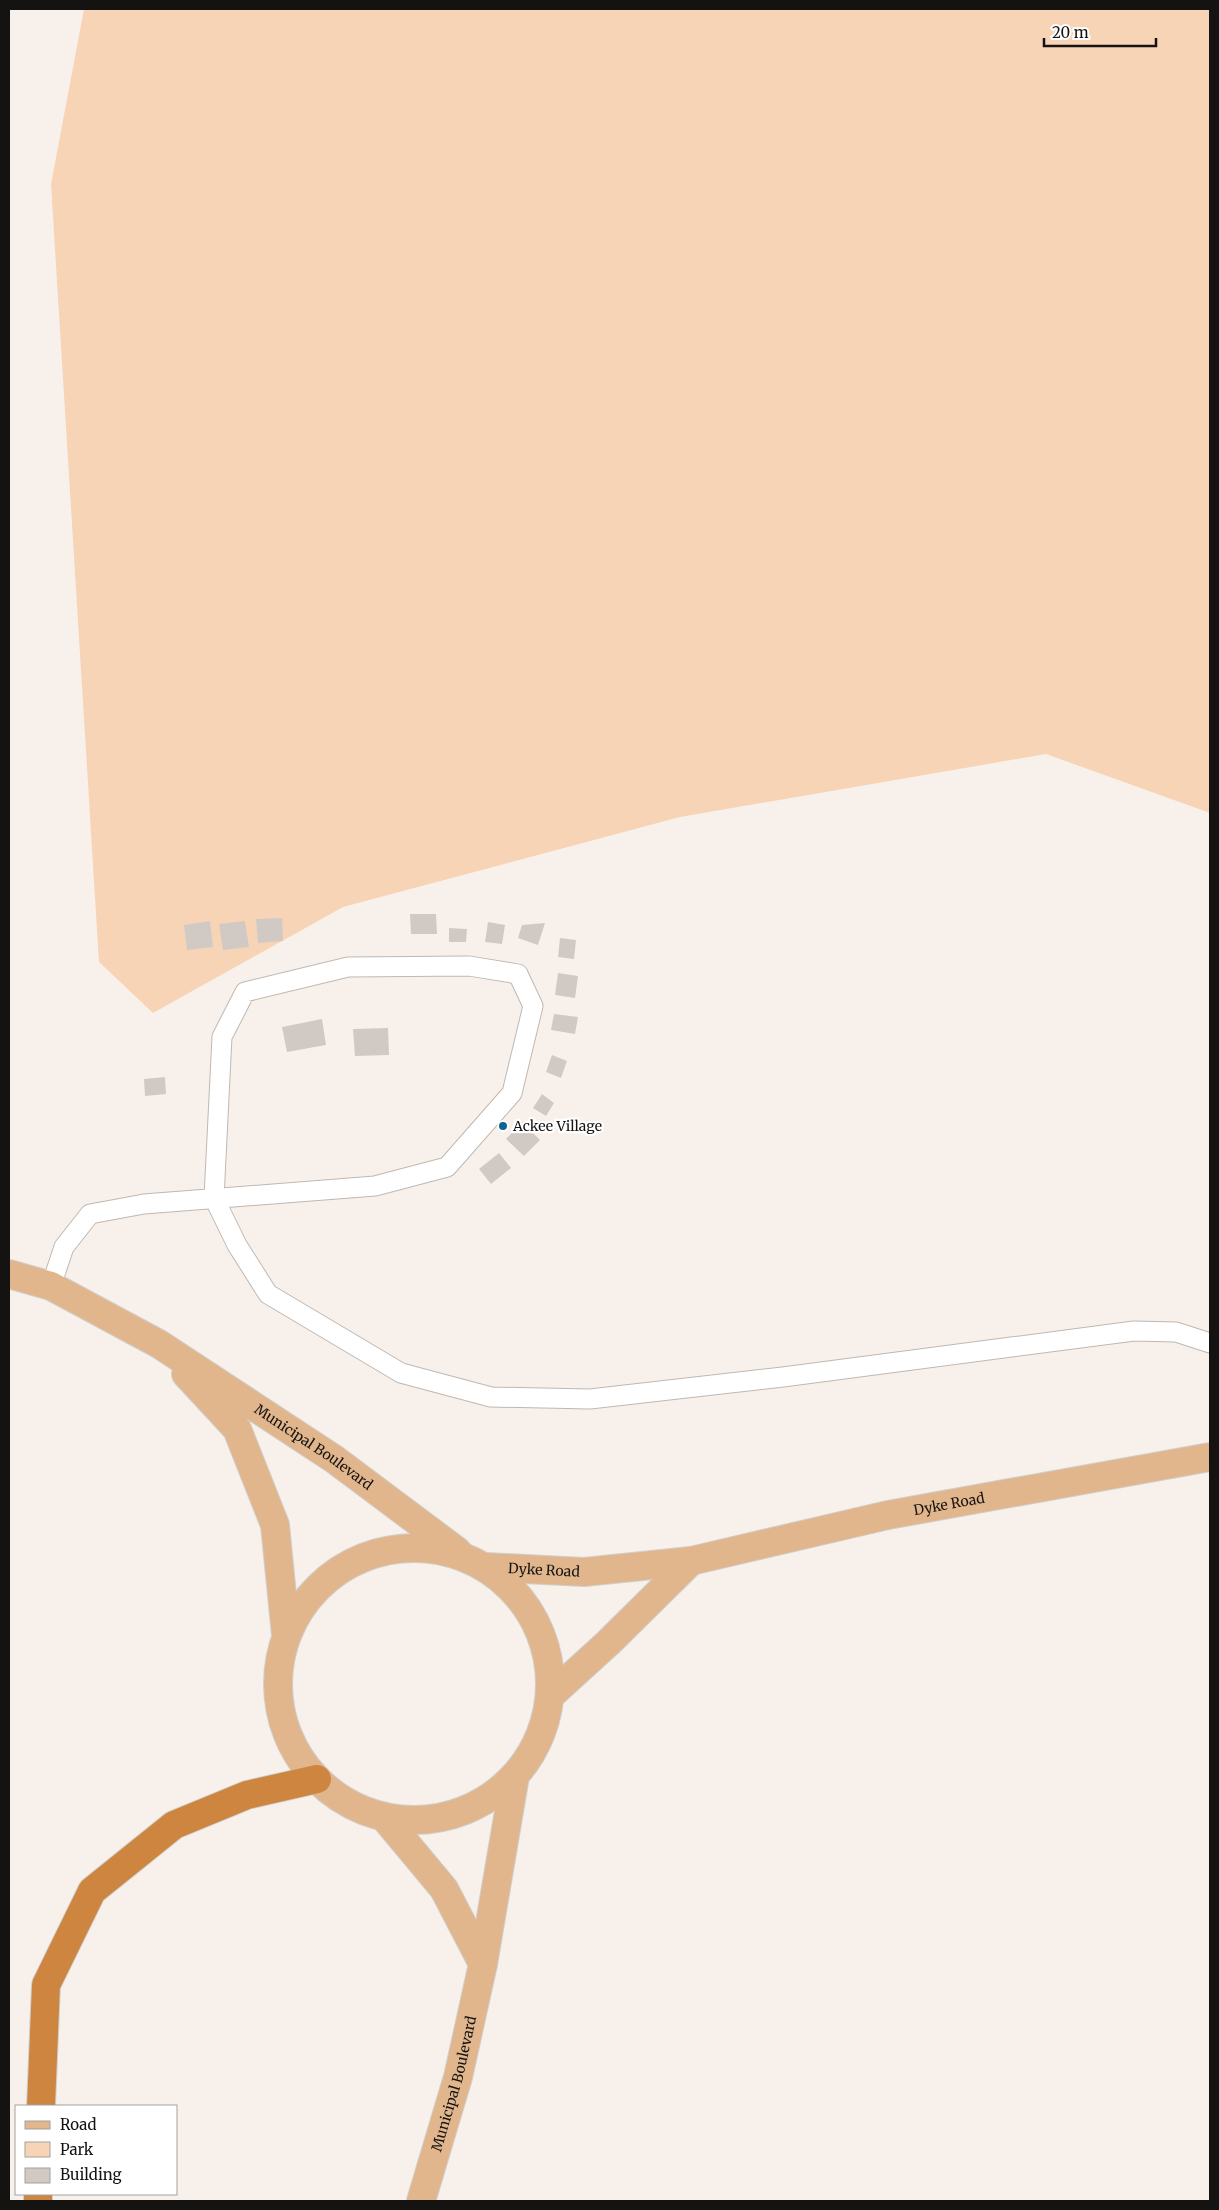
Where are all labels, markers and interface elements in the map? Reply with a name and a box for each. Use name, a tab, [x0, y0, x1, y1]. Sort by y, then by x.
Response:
scale bar	[1044, 15, 1156, 47]
text: 20 m	[1052, 23, 1089, 42]
place label: Ackee Village	[512, 1117, 602, 1135]
marker: Ackee Village	[497, 1120, 509, 1132]
street label: Municipal Boulevard	[251, 1400, 377, 1494]
street label: Dyke Road	[912, 1489, 987, 1519]
street label: Dyke Road	[508, 1559, 581, 1581]
street label: Municipal Boulevard	[427, 2014, 480, 2154]
legend	[15, 2105, 178, 2195]
text: Road	[60, 2115, 96, 2134]
text: Park	[60, 2140, 94, 2159]
text: Building	[60, 2165, 122, 2184]

